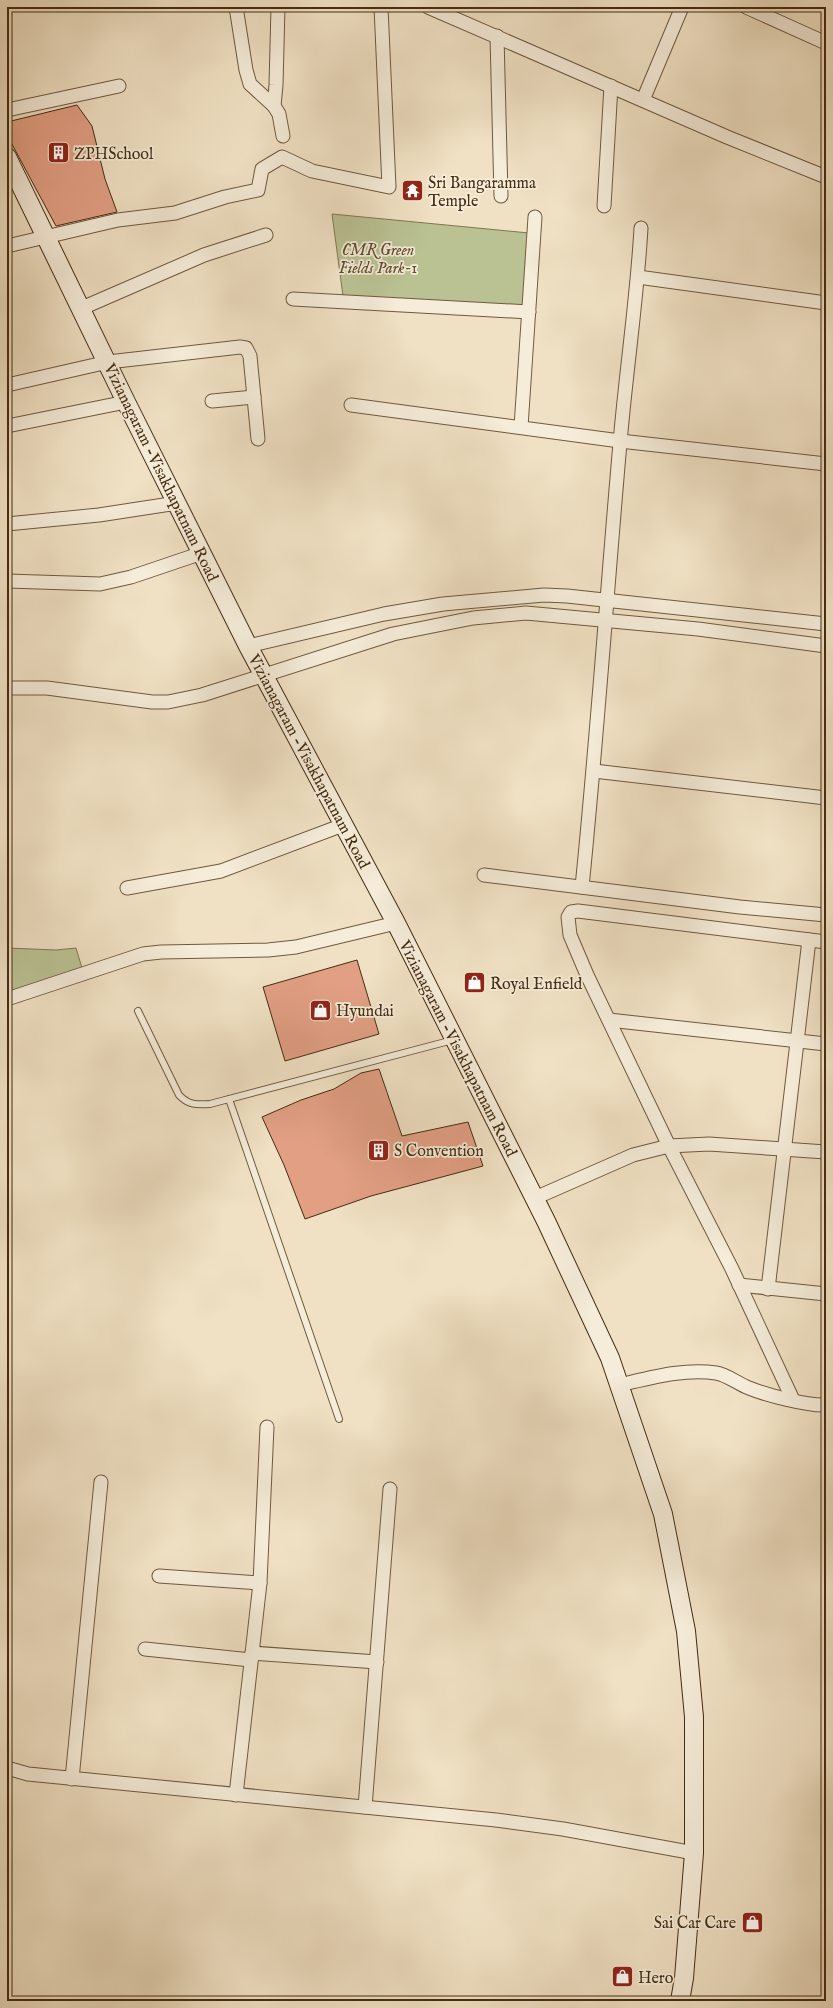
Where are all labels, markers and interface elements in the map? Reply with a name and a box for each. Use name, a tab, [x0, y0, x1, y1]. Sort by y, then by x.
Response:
building icon: ZPHSchool	[45, 140, 71, 166]
place label: ZPHSchool	[74, 145, 154, 165]
place label: Sri Bangaramma Temple	[428, 174, 536, 212]
temple icon: Sri Bangaramma Temple	[399, 178, 425, 204]
park label: CMR Green Fields Park-1	[339, 241, 418, 279]
street label: Vizianagaram -Visakhapatnam Road	[98, 360, 222, 586]
street label: Vizianagaram -Visakhapatnam Road	[243, 650, 374, 873]
street label: Vizianagaram -Visakhapatnam Road	[393, 936, 521, 1161]
shop icon: Royal Enfield	[462, 970, 488, 996]
place label: Royal Enfield	[490, 975, 583, 995]
shop icon: Hyundai	[308, 997, 334, 1023]
place label: Hyundai	[336, 1002, 394, 1022]
building icon: S Convention	[365, 1137, 391, 1163]
place label: S Convention	[394, 1142, 484, 1162]
shop icon: Sai Car Care	[739, 1909, 765, 1935]
place label: Sai Car Care	[654, 1914, 736, 1934]
shop icon: Hero	[610, 1964, 636, 1990]
place label: Hero	[638, 1969, 674, 1989]

